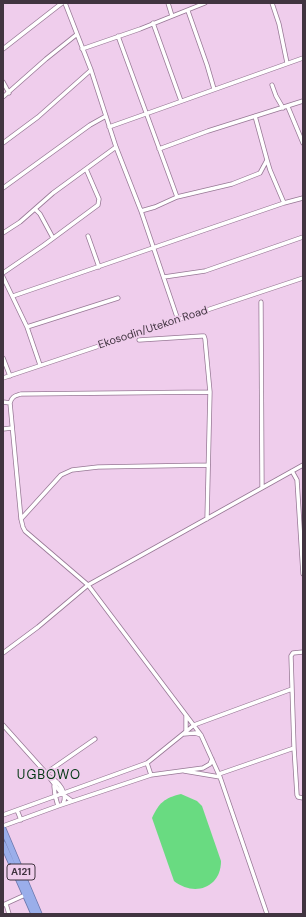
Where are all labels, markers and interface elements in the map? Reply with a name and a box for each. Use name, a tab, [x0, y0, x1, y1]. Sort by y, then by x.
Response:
street label: Ekosodin/Utekon Road	[97, 304, 209, 352]
district label: UGBOWO	[17, 768, 81, 784]
road number: A121	[7, 864, 35, 880]

